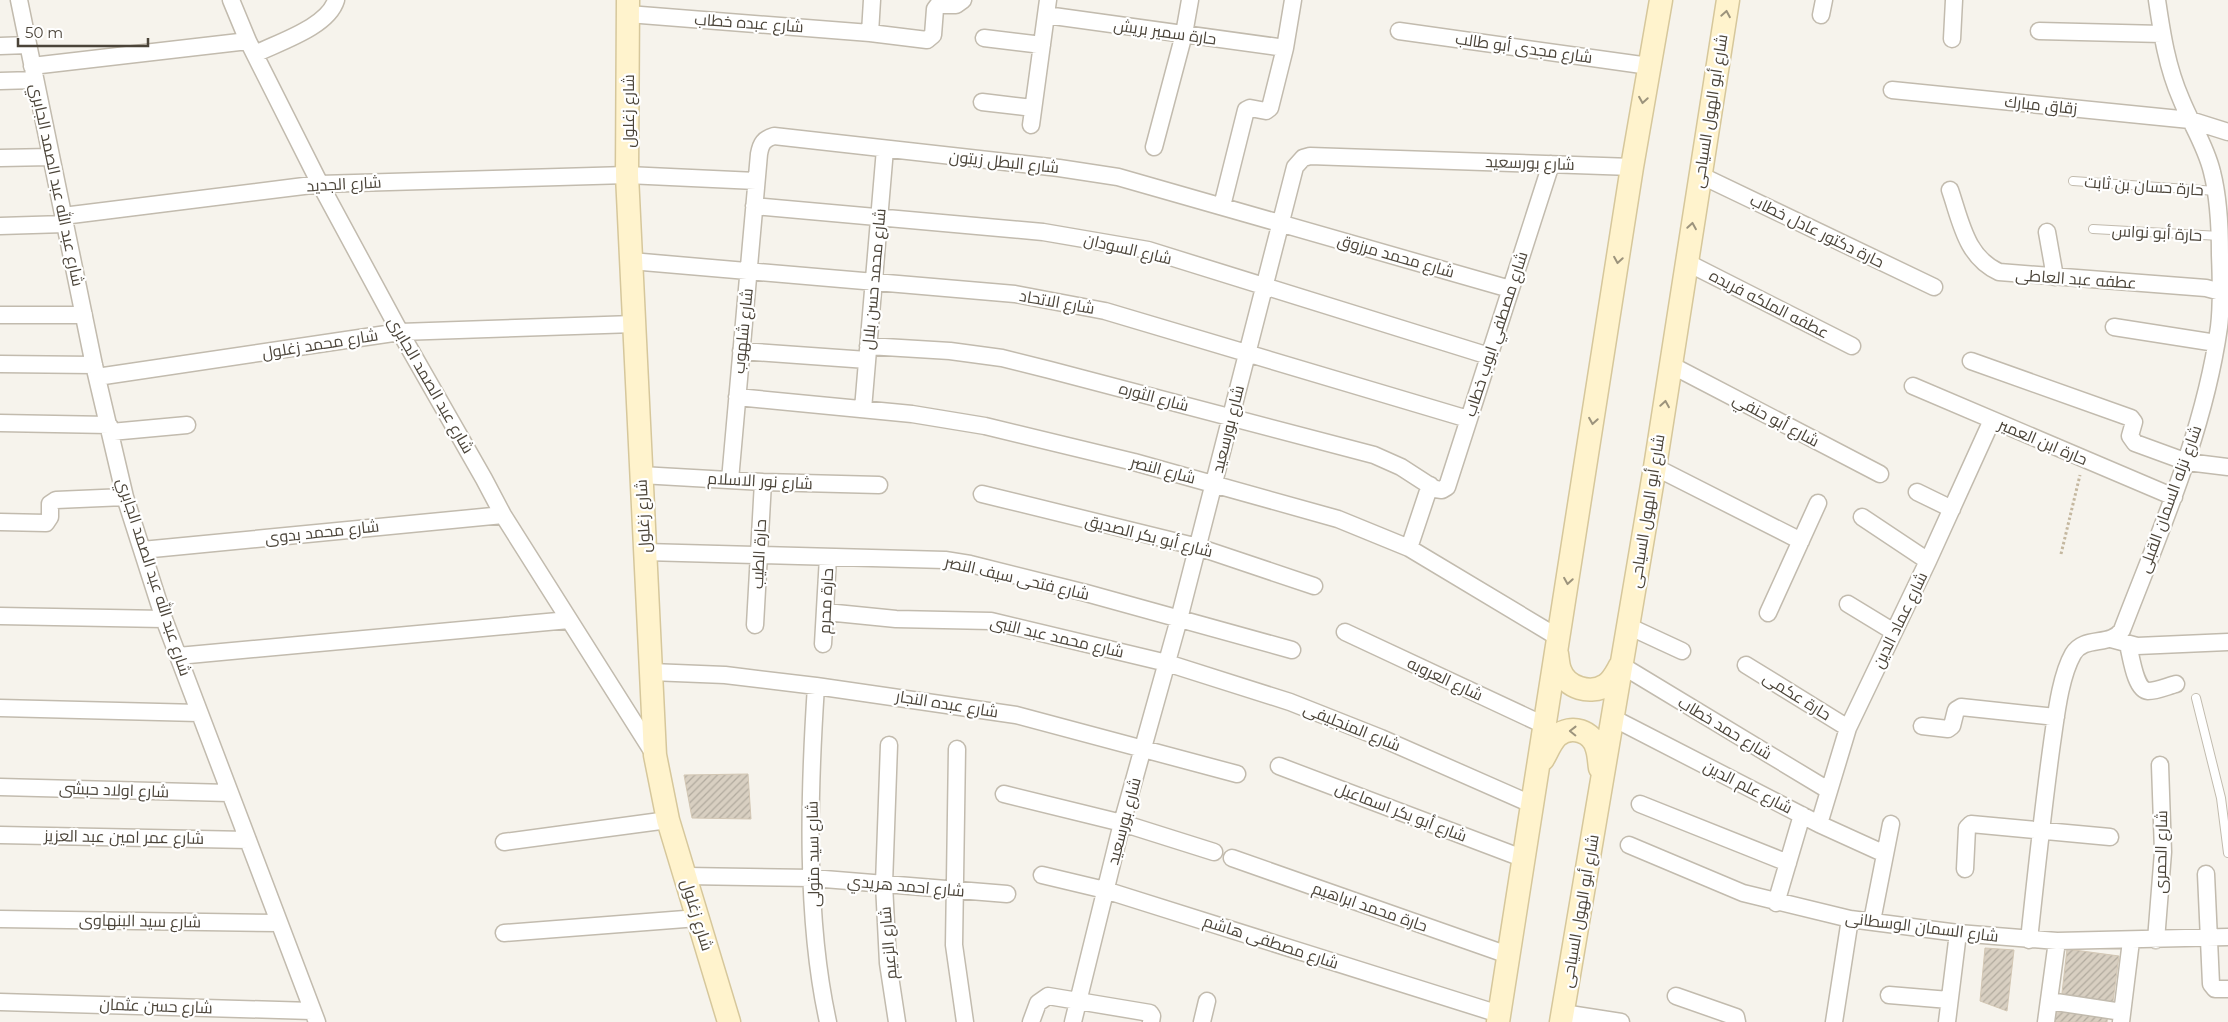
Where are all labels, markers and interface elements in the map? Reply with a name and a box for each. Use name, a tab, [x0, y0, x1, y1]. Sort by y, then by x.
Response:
street label: شارع عبده خطاب	[693, 10, 804, 38]
one-way arrow	[1720, 10, 1730, 19]
scale bar	[18, 15, 148, 47]
street label: حارة سمير بريش	[1112, 15, 1218, 50]
text: 50 m	[25, 23, 63, 42]
street label: شارع مجدى أبو طالب	[1454, 29, 1594, 69]
street label: شارع أبو الهول السياحى	[1688, 33, 1734, 190]
street label: شارع زغلول	[619, 74, 640, 148]
street label: شارع عبد الله عبد الصمد الجابري	[22, 82, 89, 289]
street label: زقاق مبارك	[2004, 92, 2078, 119]
one-way arrow	[1639, 95, 1649, 104]
street label: شارع البطل زيتون	[948, 147, 1060, 179]
street label: شارع بورسعيد	[1485, 152, 1575, 176]
street label: حارة حسان بن ثابت	[2084, 172, 2204, 201]
street label: شارع الجديد	[306, 173, 382, 197]
street label: حارة دكتور عادل خطاب	[1747, 190, 1887, 273]
street label: شارع محمد حسن بلال	[858, 207, 892, 351]
street label: حارة أبو نواس	[2111, 221, 2203, 246]
one-way arrow	[1686, 222, 1697, 230]
street label: شارع السودان	[1082, 230, 1174, 270]
street label: شارع محمد مرزوق	[1335, 230, 1457, 284]
street label: شارع مصطفي ايوب خطاب	[1460, 249, 1535, 420]
one-way arrow	[1613, 256, 1623, 265]
street label: عطفه عبد العاطى	[2015, 265, 2137, 294]
street label: عطفه الملكه فريده	[1706, 266, 1832, 342]
street label: شارع الاتحاد	[1017, 286, 1096, 320]
street label: شارع شلهوب	[729, 287, 759, 375]
street label: شارع عبد الصمد الجابرى	[382, 313, 478, 458]
street label: شارع محمد زغلول	[261, 325, 380, 365]
street label: شارع الثوره	[1117, 379, 1191, 417]
street label: شارع بورسعيد	[1208, 383, 1250, 475]
street label: شارع أبو حنفي	[1728, 389, 1822, 454]
one-way arrow	[1659, 400, 1669, 409]
street label: حارة ابن العمير	[1994, 414, 2090, 470]
one-way arrow	[1588, 416, 1598, 425]
street label: شارع نزله السمان القبلى	[2134, 423, 2207, 576]
street label: شارع أبو الهول السياحى	[1625, 433, 1671, 590]
street label: شارع النصر	[1127, 452, 1198, 490]
street label: شارع نور الاسلام	[707, 469, 813, 495]
street label: شارع عبد الله عبد الصمد الجابري	[109, 475, 196, 680]
street label: شارع زغلول	[632, 479, 656, 553]
street label: شارع أبو بكر الصديق	[1083, 511, 1215, 563]
street label: شارع محمد بدوى	[264, 517, 380, 549]
street label: حارة الطيب	[748, 519, 770, 589]
street label: شارع فتحى سيف النصر	[941, 552, 1091, 606]
street label: حارة محرم	[815, 568, 839, 635]
street label: شارع عماد الدين	[1868, 569, 1933, 672]
one-way arrow	[1563, 577, 1573, 586]
street label: شارع محمد عبد النبى	[988, 612, 1126, 664]
street label: شارع العروبه	[1403, 653, 1486, 707]
street label: حارة عكمى	[1759, 668, 1834, 725]
street label: شارع عبده النجار	[893, 686, 1000, 723]
street label: شارع حمد خطاب	[1674, 693, 1775, 765]
street label: شارع المنجليفى	[1300, 699, 1403, 757]
one-way arrow	[1569, 726, 1577, 737]
street label: شارع علم الدين	[1700, 757, 1796, 819]
street label: شارع بورسعيد	[1103, 775, 1147, 867]
street label: شارع أبو بكر اسماعيل	[1332, 778, 1469, 848]
street label: شارع اولاد حبشى	[58, 779, 169, 803]
street label: شارع سيد متولى	[803, 801, 825, 907]
street label: شارع الحمرى	[2151, 810, 2173, 894]
street label: شارع عمر امين عبد العزيز	[43, 826, 204, 850]
street label: شارع أبو الهول السياحى	[1557, 833, 1605, 990]
street label: شارع احمد هريدي	[846, 871, 966, 905]
street label: شارع زغلول	[675, 877, 717, 954]
street label: حارة محمد ابراهيم	[1309, 878, 1430, 937]
street label: شارع الزعيم	[875, 905, 903, 980]
street label: شارع السمان الوسطانى	[1844, 908, 2000, 948]
street label: شارع سيد البنهاوى	[79, 910, 201, 934]
street label: شارع مصطفى هاشم	[1200, 911, 1341, 975]
street label: شارع حسن عثمان	[99, 995, 213, 1019]

